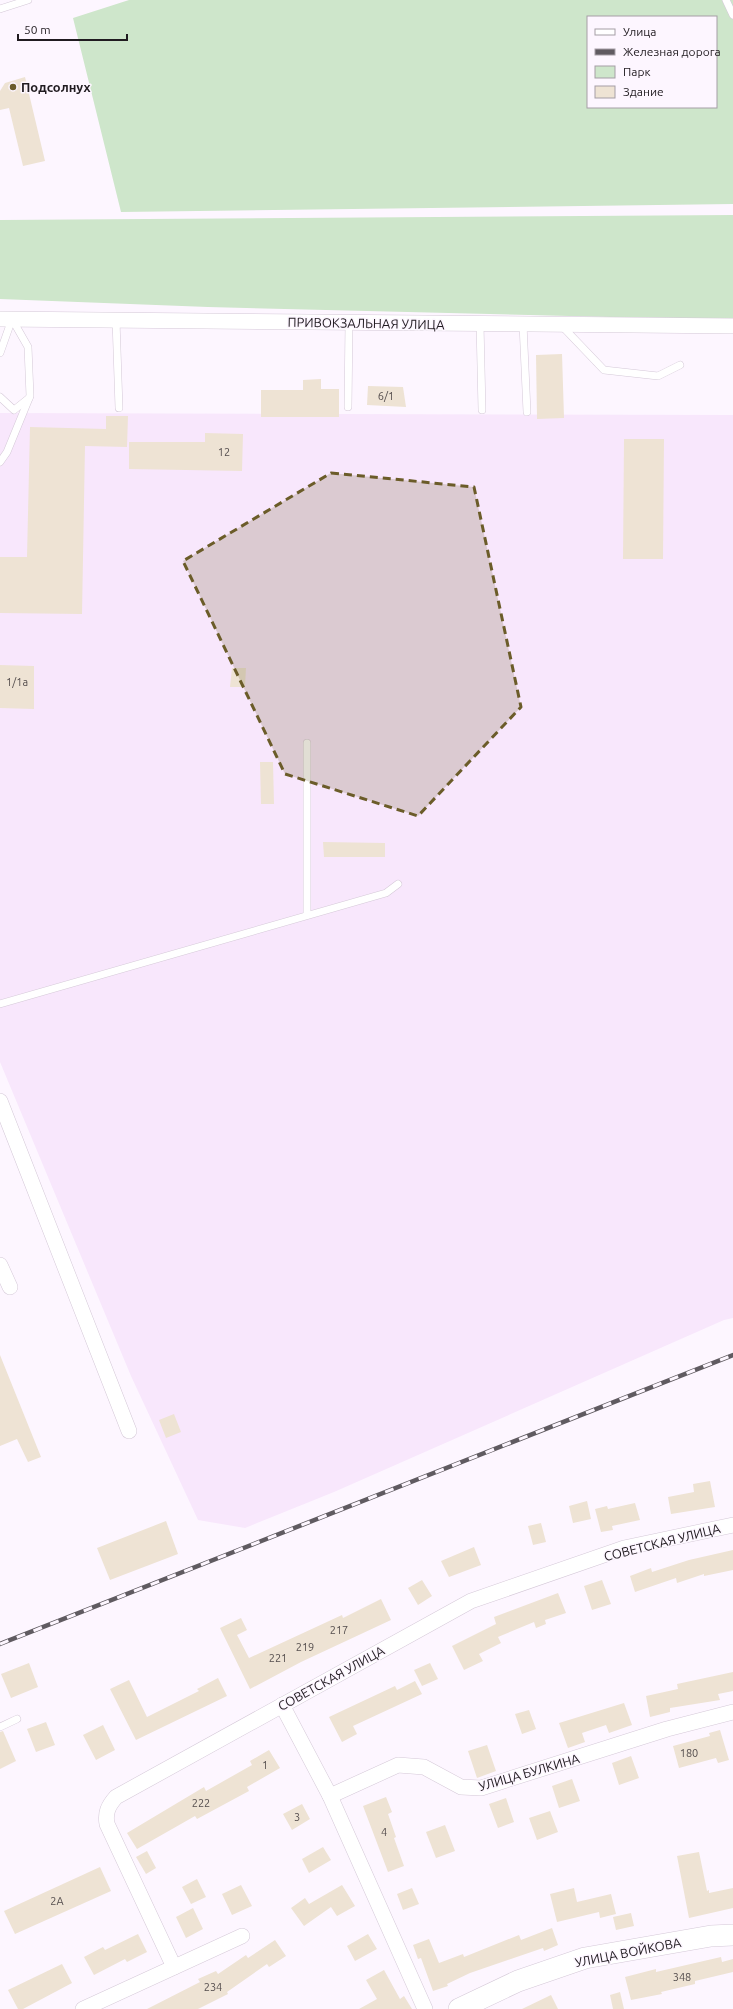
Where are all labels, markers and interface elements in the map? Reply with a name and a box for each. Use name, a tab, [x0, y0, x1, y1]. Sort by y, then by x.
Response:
scale bar	[18, 16, 127, 42]
legend	[587, 16, 717, 108]
text: 50 m	[24, 23, 51, 36]
text: Улица	[623, 25, 656, 38]
text: Железная дорога	[623, 45, 721, 58]
text: Парк	[623, 65, 651, 78]
place label: Подсолнух	[21, 80, 91, 94]
marker: Подсолнух	[8, 82, 18, 92]
text: Здание	[623, 85, 664, 98]
street label: ПРИВОКЗАЛЬНАЯ УЛИЦА	[287, 315, 445, 331]
house number: 6/1	[378, 390, 394, 402]
house number: 12	[218, 446, 230, 458]
house number: 1/1а	[6, 676, 28, 688]
street label: СОВЕТСКАЯ УЛИЦА	[602, 1521, 722, 1563]
house number: 217	[330, 1624, 348, 1636]
house number: 219	[296, 1641, 314, 1653]
street label: СОВЕТСКАЯ УЛИЦА	[275, 1643, 387, 1713]
house number: 221	[269, 1652, 287, 1664]
house number: 180	[680, 1747, 698, 1759]
street label: УЛИЦА БУЛКИНА	[477, 1751, 582, 1793]
house number: 1	[262, 1759, 268, 1771]
house number: 222	[192, 1797, 210, 1809]
house number: 3	[294, 1811, 300, 1823]
house number: 4	[381, 1826, 387, 1838]
house number: 2А	[50, 1895, 65, 1907]
street label: УЛИЦА ВОЙКОВА	[574, 1935, 683, 1969]
house number: 348	[673, 1971, 691, 1983]
house number: 234	[204, 1981, 222, 1993]

